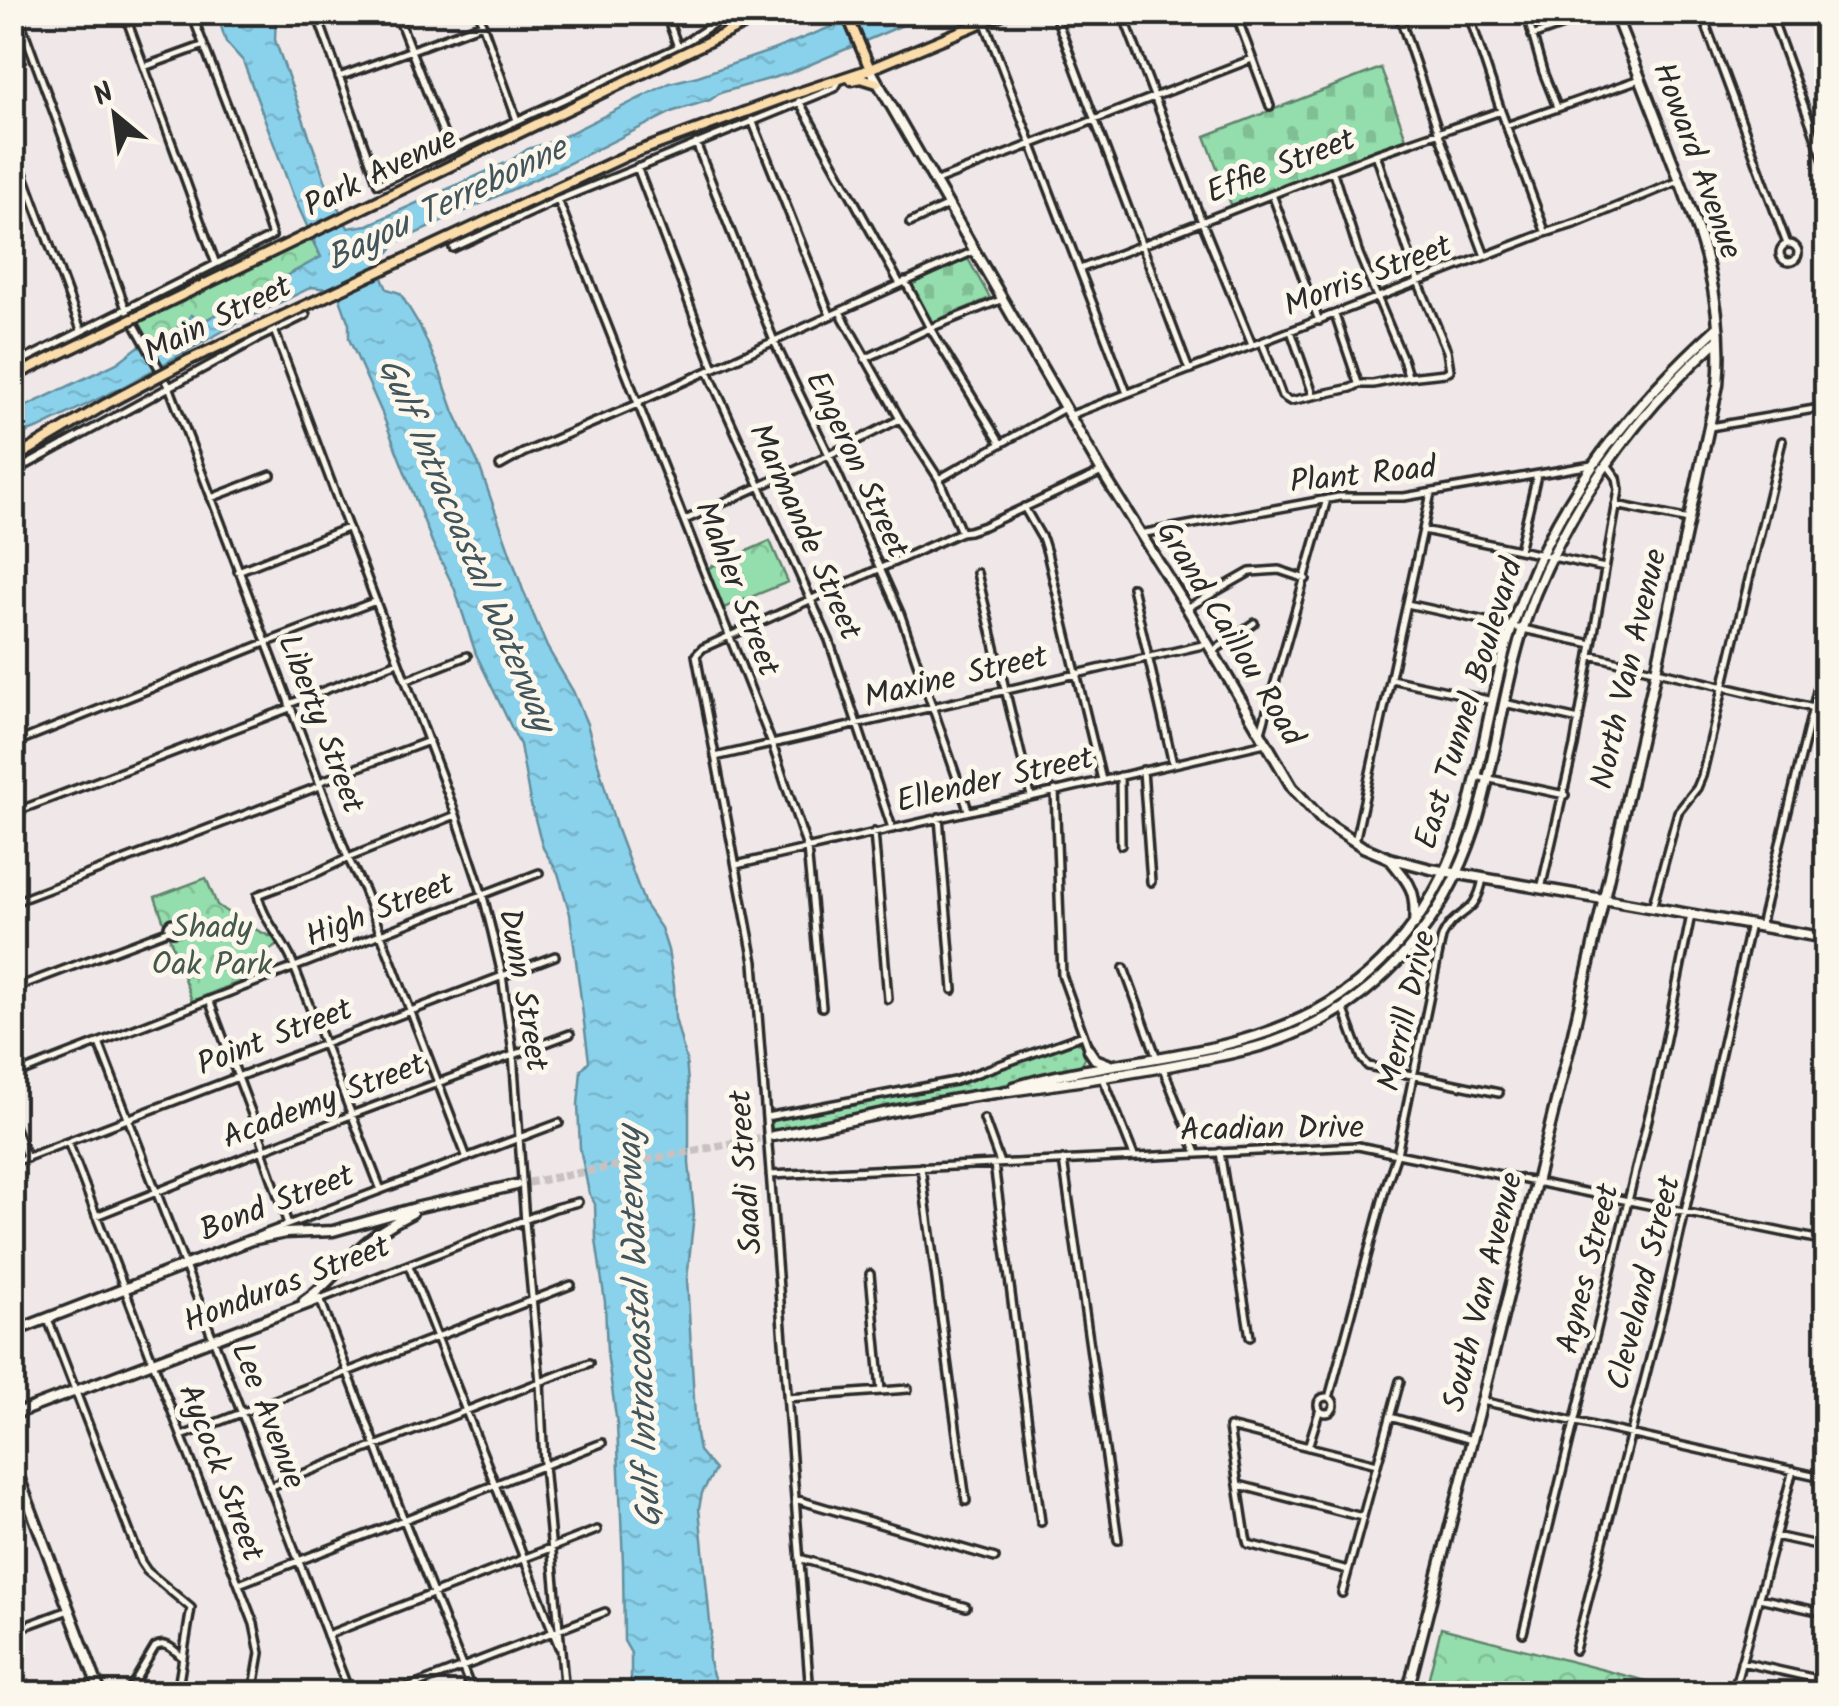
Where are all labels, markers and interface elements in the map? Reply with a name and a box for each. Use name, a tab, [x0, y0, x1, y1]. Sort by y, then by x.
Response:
street label: Howard Avenue	[1637, 55, 1755, 267]
north arrow	[65, 65, 165, 165]
text: N	[85, 71, 123, 119]
street label: Park Avenue	[296, 114, 466, 232]
street label: Effie Street	[1199, 115, 1364, 219]
water label: Bayou Terrebonne	[317, 121, 580, 288]
street label: Morris Street	[1277, 221, 1460, 332]
street label: Main Street	[135, 262, 301, 378]
water label: Gulf Intracoastal Waterway	[361, 349, 571, 745]
street label: Engeron Street	[790, 363, 922, 568]
street label: Marmande Street	[733, 415, 875, 649]
street label: Plant Road	[1287, 443, 1440, 509]
street label: Mahler Street	[679, 494, 793, 685]
street label: Grand Caillou Road	[1141, 511, 1317, 757]
street label: North Van Avenue	[1578, 544, 1682, 794]
street label: East Tunnel Boulevard	[1401, 551, 1539, 856]
street label: Liberty Street	[262, 627, 378, 822]
street label: Maxine Street	[859, 632, 1053, 724]
street label: Ellender Street	[891, 733, 1099, 828]
street label: High Street	[298, 859, 462, 963]
park label: Shady Oak Park	[152, 903, 273, 991]
street label: Dunn Street	[483, 905, 561, 1076]
street label: Merrill Drive	[1365, 926, 1451, 1096]
street label: Point Street	[190, 985, 361, 1091]
street label: Academy Street	[215, 1040, 433, 1164]
street label: Saadi Street	[716, 1088, 778, 1256]
street label: Acadian Drive	[1180, 1103, 1364, 1157]
water label: Gulf Intracoastal Waterway	[602, 1121, 679, 1529]
street label: Bond Street	[192, 1151, 362, 1257]
street label: South Van Avenue	[1430, 1167, 1538, 1417]
street label: Cleveland Street	[1594, 1170, 1696, 1395]
street label: Agnes Street	[1543, 1178, 1635, 1359]
street label: Honduras Street	[176, 1222, 398, 1348]
street label: Lee Avenue	[216, 1335, 318, 1497]
street label: Aycock Street	[163, 1377, 277, 1570]

